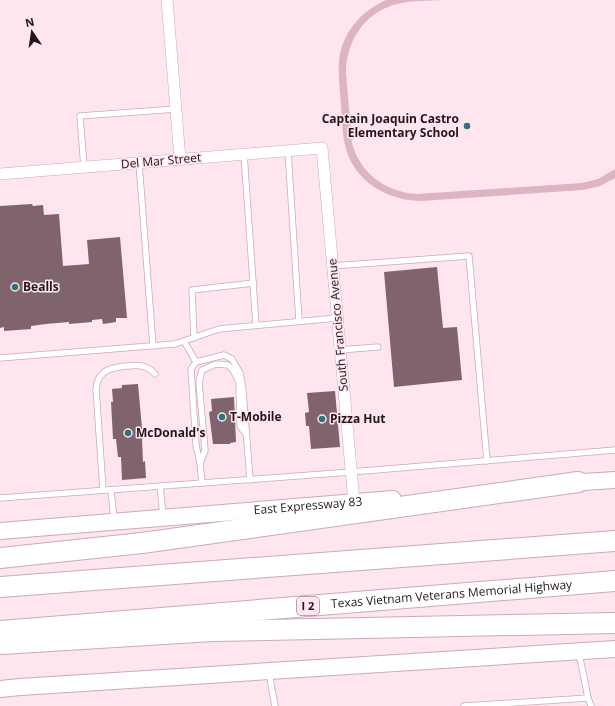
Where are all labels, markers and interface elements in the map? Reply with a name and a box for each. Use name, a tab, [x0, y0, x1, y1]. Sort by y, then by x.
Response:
north arrow	[12, 12, 52, 52]
text: N	[24, 13, 36, 30]
place label: Captain Joaquin Castro Elementary School	[322, 110, 459, 141]
marker: Captain Joaquin Castro Elementary School	[462, 121, 472, 131]
street label: Del Mar Street	[120, 149, 202, 172]
street label: South Francisco Avenue	[323, 258, 352, 392]
place label: Bealls	[23, 278, 59, 295]
marker: Bealls	[10, 282, 20, 292]
place label: T-Mobile	[230, 408, 282, 425]
place label: Pizza Hut	[330, 410, 386, 427]
marker: T-Mobile	[217, 412, 227, 422]
marker: Pizza Hut	[317, 414, 327, 424]
place label: McDonald's	[136, 424, 205, 441]
marker: McDonald's	[123, 428, 133, 438]
street label: East Expressway 83	[253, 493, 363, 518]
street label: Texas Vietnam Veterans Memorial Highway	[330, 575, 574, 612]
road number: I 2	[297, 597, 319, 615]

